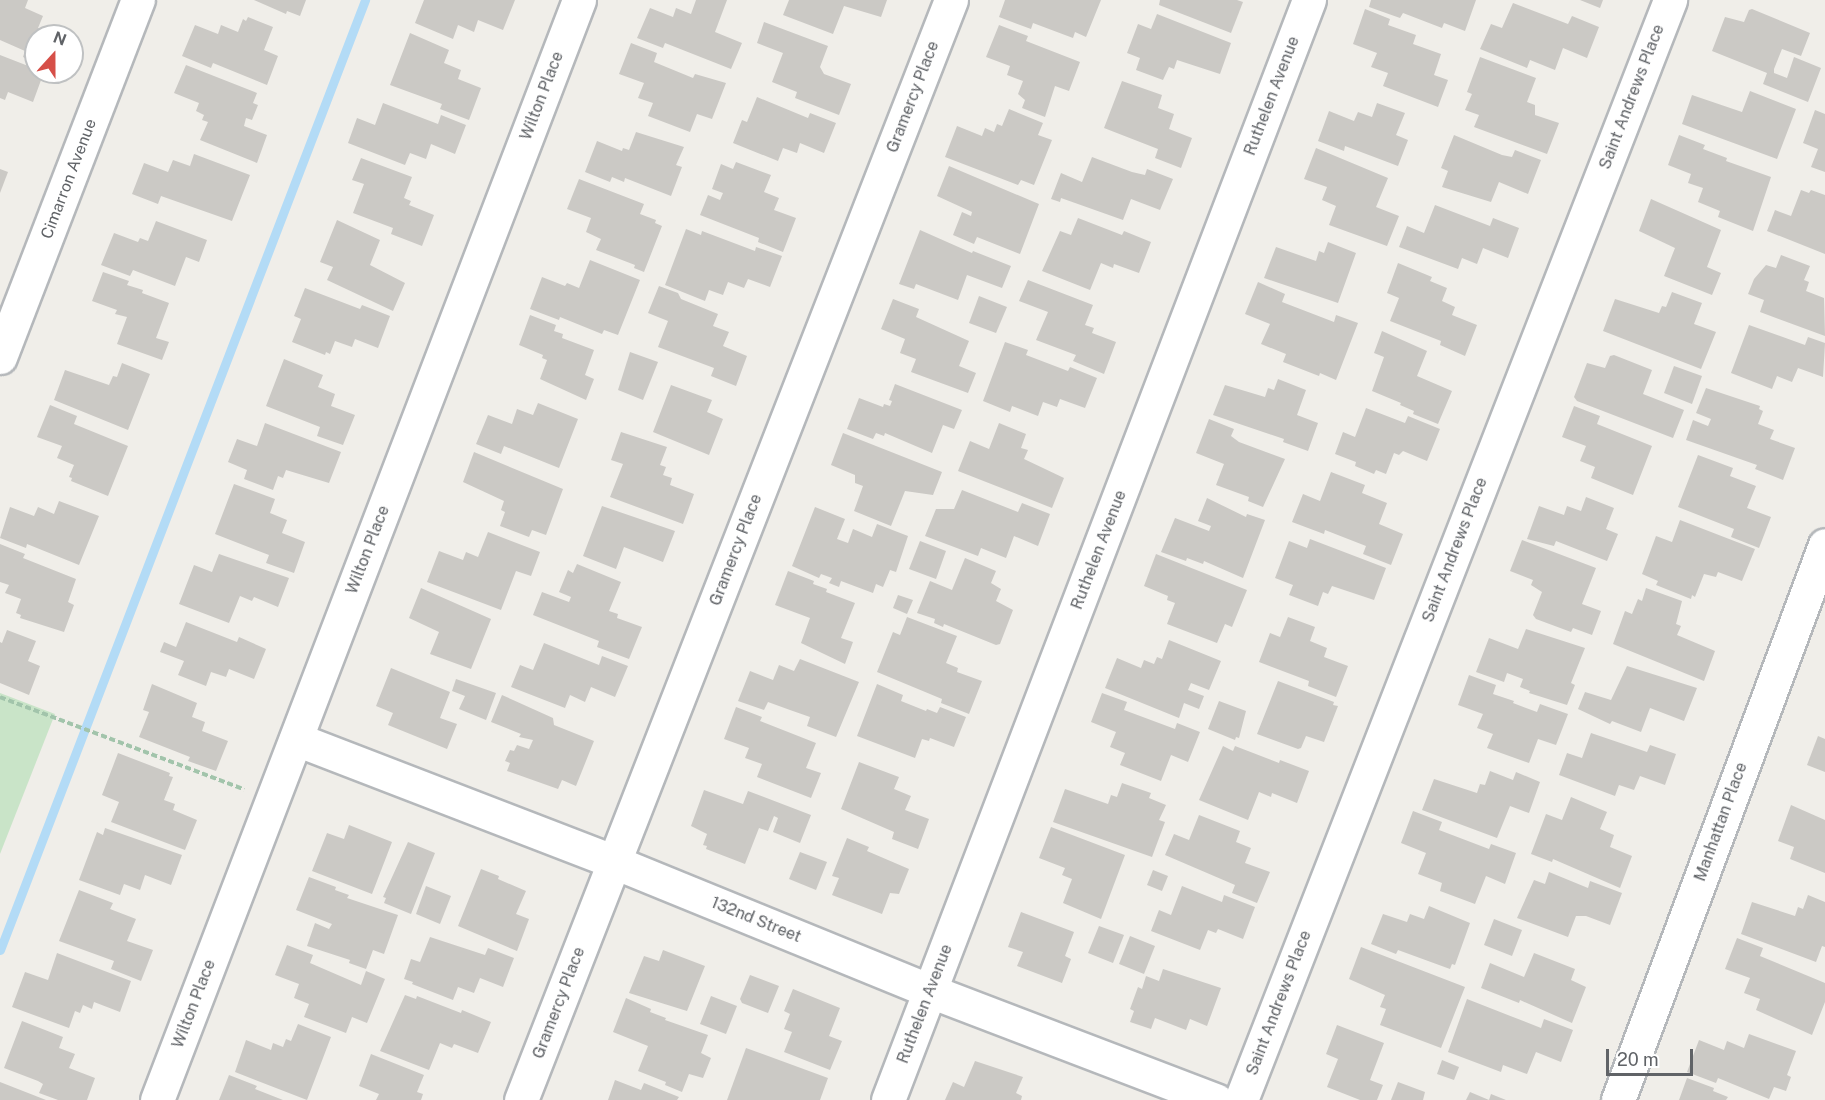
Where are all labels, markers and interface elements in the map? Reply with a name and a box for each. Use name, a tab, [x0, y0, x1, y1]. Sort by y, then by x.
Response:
street label: Saint Andrews Place	[1595, 22, 1669, 172]
north arrow	[24, 24, 84, 84]
text: N	[51, 27, 69, 50]
street label: Ruthelen Avenue	[1240, 34, 1304, 158]
street label: Gramercy Place	[883, 38, 943, 156]
street label: Wilton Place	[516, 49, 568, 143]
street label: Cimarron Avenue	[37, 116, 101, 242]
street label: Saint Andrews Place	[1418, 475, 1492, 625]
street label: Ruthelen Avenue	[1067, 488, 1131, 612]
street label: Gramercy Place	[706, 491, 766, 609]
street label: Wilton Place	[342, 503, 394, 597]
street label: Manhattan Place	[1691, 760, 1751, 884]
street label: 132nd Street	[708, 893, 804, 947]
street label: Saint Andrews Place	[1242, 928, 1316, 1078]
street label: Ruthelen Avenue	[893, 942, 957, 1066]
street label: Gramercy Place	[529, 944, 589, 1062]
street label: Wilton Place	[168, 957, 220, 1051]
scale bar	[1609, 1037, 1696, 1075]
text: 20 m	[1617, 1049, 1659, 1070]

